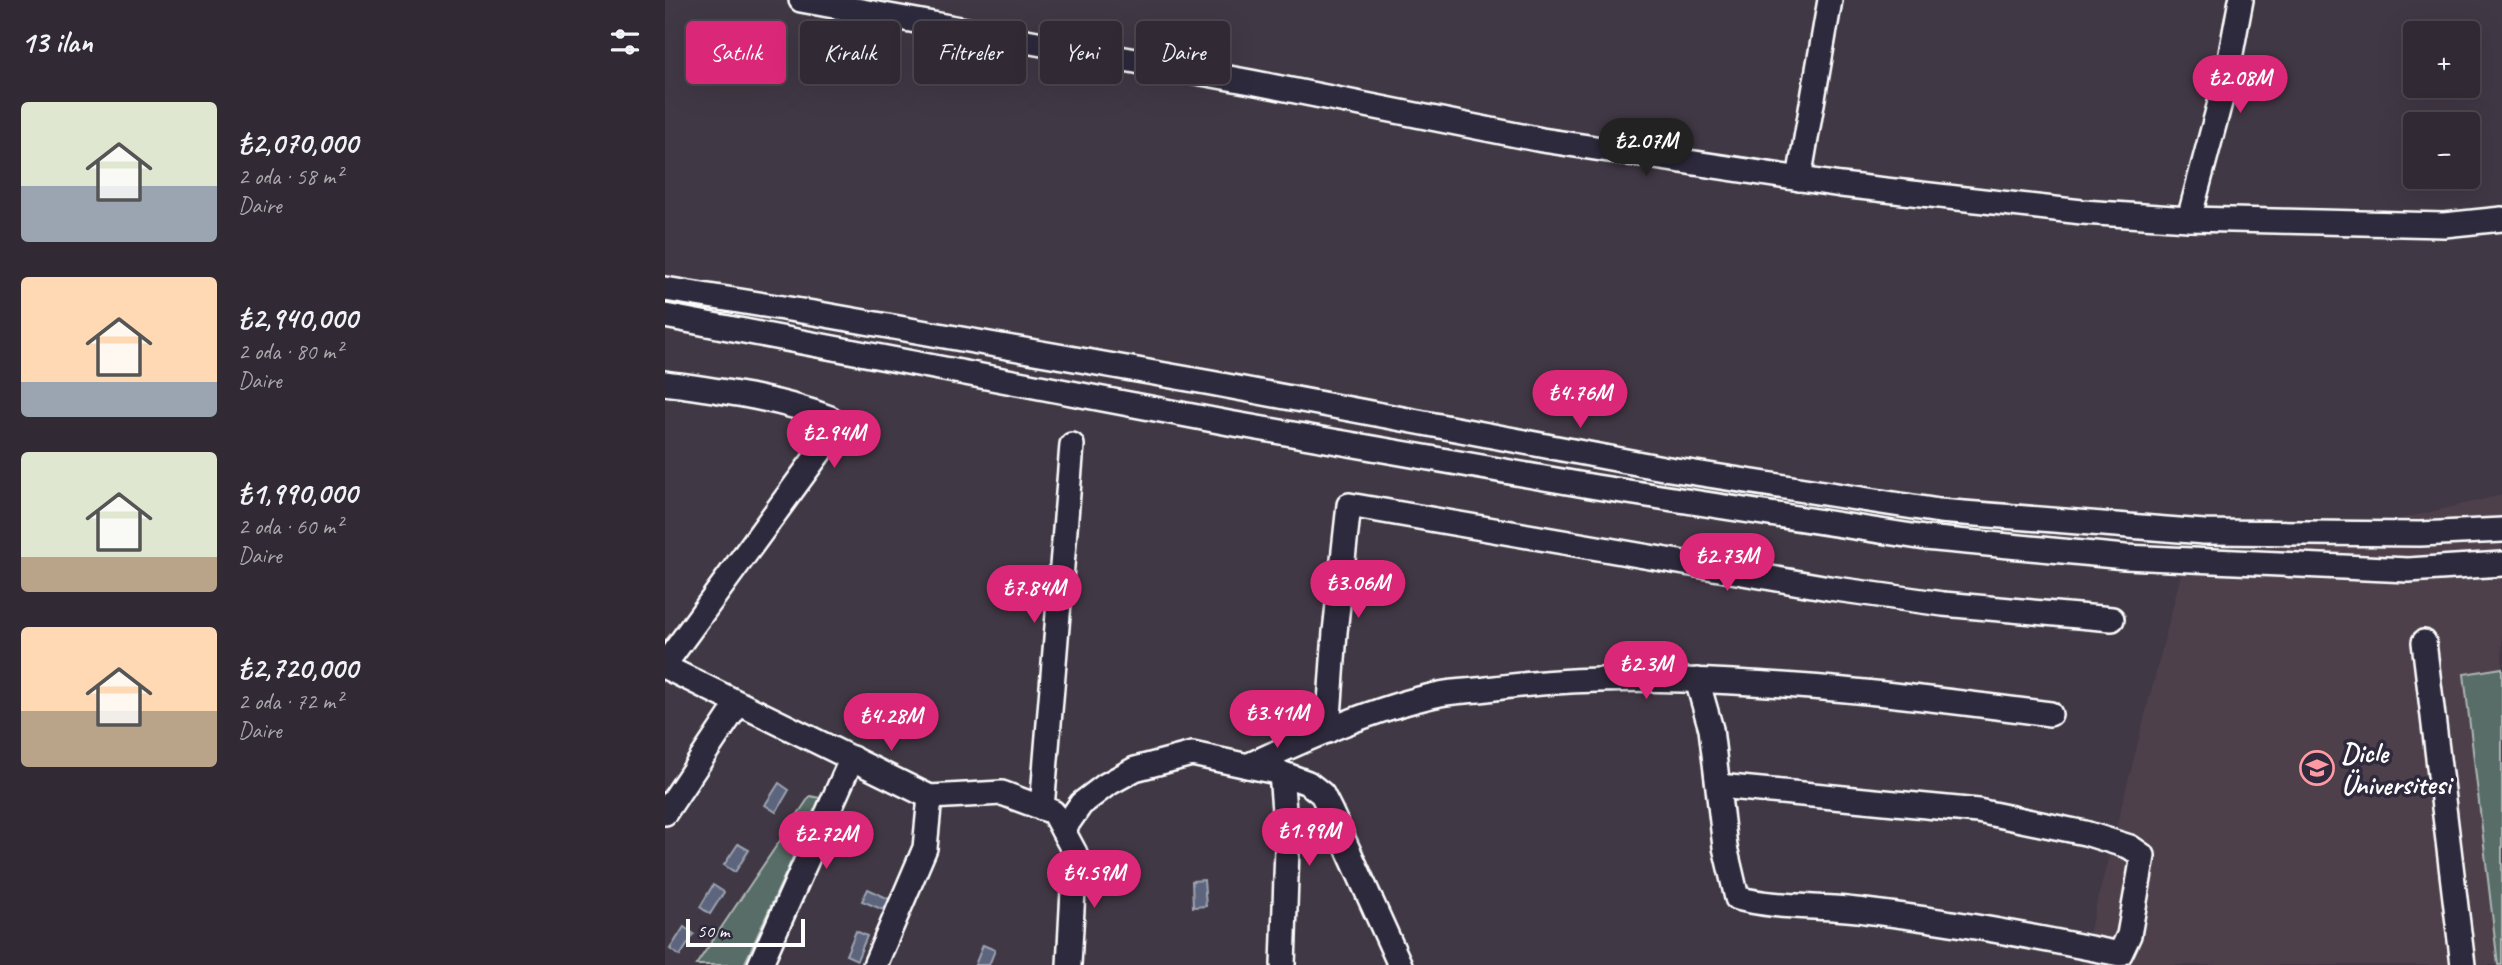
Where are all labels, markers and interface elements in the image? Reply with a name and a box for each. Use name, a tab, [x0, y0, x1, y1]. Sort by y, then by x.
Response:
chip: Satılık	[686, 21, 786, 84]
chip: Kiralık	[800, 21, 900, 84]
chip: Filtreler	[914, 21, 1026, 84]
chip: Yeni	[1040, 21, 1122, 84]
chip: Daire	[1136, 21, 1230, 84]
map controls	[2403, 21, 2480, 189]
button: +	[2403, 21, 2480, 98]
text: 13 ilan	[21, 23, 93, 61]
icon: filters	[606, 23, 644, 61]
pin: ₺2.08M	[2183, 55, 2297, 115]
text: ₺2.08M	[2209, 63, 2271, 92]
button: −	[2403, 112, 2480, 189]
pin: ₺2.07M	[1589, 118, 1703, 178]
text: ₺2,070,000	[238, 124, 358, 162]
text: ₺2.07M	[1615, 126, 1677, 155]
icon: home	[77, 130, 161, 214]
text: 2 oda · 58 m²	[238, 162, 342, 191]
text: Daire	[238, 191, 281, 220]
text: ₺2,940,000	[238, 299, 358, 337]
icon: home	[77, 305, 161, 389]
text: 2 oda · 80 m²	[238, 337, 342, 366]
text: Daire	[238, 366, 281, 395]
pin: ₺4.76M	[1523, 370, 1637, 430]
text: ₺4.76M	[1548, 378, 1612, 407]
pin: ₺2.94M	[777, 410, 891, 470]
text: ₺2.94M	[803, 418, 865, 447]
text: ₺1,990,000	[238, 474, 357, 512]
icon: home	[77, 480, 161, 564]
text: 2 oda · 60 m²	[238, 512, 342, 541]
pin: ₺2.73M	[1670, 534, 1784, 593]
text: Daire	[238, 541, 281, 570]
text: ₺2.73M	[1696, 541, 1758, 570]
pin: ₺3.06M	[1301, 560, 1415, 620]
pin: ₺7.84M	[977, 566, 1091, 625]
text: ₺3.06M	[1326, 568, 1390, 597]
text: ₺7.84M	[1003, 573, 1065, 602]
pin: ₺2.3M	[1597, 642, 1695, 701]
text: ₺2,720,000	[238, 649, 358, 687]
text: ₺2.3M	[1620, 649, 1672, 678]
icon: home	[77, 655, 161, 739]
text: 2 oda · 72 m²	[238, 687, 342, 716]
pin: ₺3.41M	[1220, 690, 1334, 750]
pin: ₺4.28M	[834, 694, 948, 753]
text: ₺3.41M	[1246, 698, 1308, 727]
text: ₺4.28M	[860, 701, 922, 730]
text: Daire	[238, 716, 281, 745]
place label: Dicle Üniversitesi	[2341, 735, 2454, 802]
school or university icon: Dicle Üniversitesi	[2298, 749, 2336, 787]
pin: ₺1.99M	[1252, 808, 1366, 868]
pin: ₺2.72M	[769, 812, 883, 871]
text: ₺1.99M	[1278, 816, 1340, 845]
text: ₺2.72M	[795, 819, 857, 848]
pin: ₺4.59M	[1037, 850, 1151, 910]
text: ₺4.59M	[1063, 858, 1125, 887]
scale bar	[686, 916, 805, 948]
text: 50 m	[697, 919, 729, 943]

